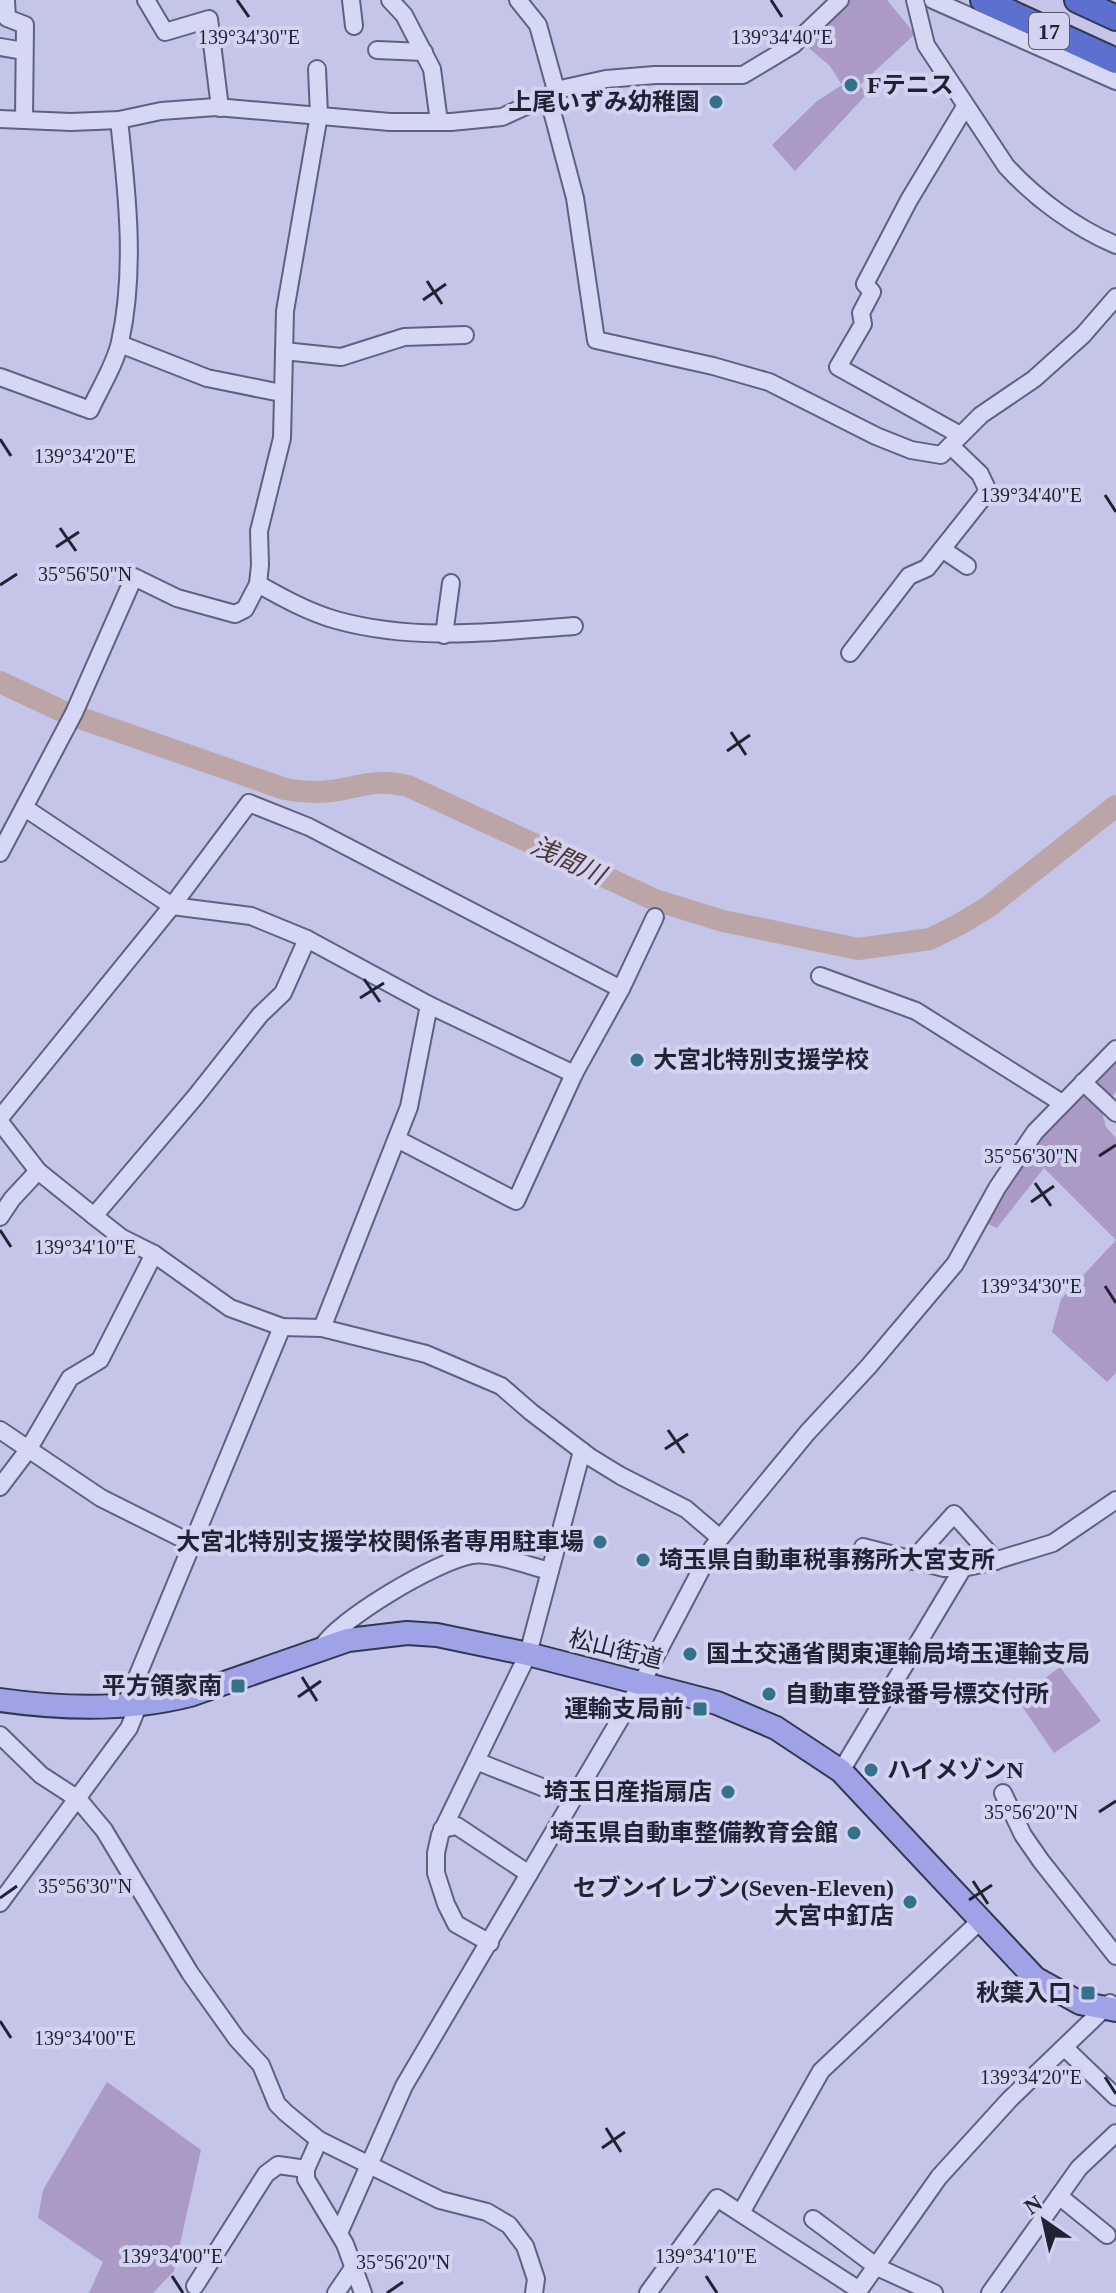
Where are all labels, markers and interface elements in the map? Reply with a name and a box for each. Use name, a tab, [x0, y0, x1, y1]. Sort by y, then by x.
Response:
road number: 17	[1029, 13, 1069, 49]
text: 139°34'30"E	[198, 26, 300, 48]
text: 139°34'40"E	[731, 26, 833, 48]
place label: Fテニス	[867, 72, 954, 98]
marker: Fテニス	[842, 76, 860, 94]
place label: 上尾いずみ幼稚園	[508, 89, 700, 115]
marker: 上尾いずみ幼稚園	[707, 93, 725, 111]
text: 139°34'20"E	[34, 445, 136, 467]
text: 139°34'40"E	[980, 484, 1082, 506]
text: 35°56'50"N	[38, 563, 132, 585]
water label: 浅間川	[526, 831, 612, 891]
place label: 大宮北特別支援学校	[653, 1047, 869, 1073]
marker: 大宮北特別支援学校	[628, 1051, 646, 1069]
text: 35°56'30"N	[984, 1145, 1078, 1167]
text: 139°34'10"E	[34, 1236, 136, 1258]
text: 139°34'30"E	[980, 1275, 1082, 1297]
place label: 大宮北特別支援学校関係者専用駐車場	[176, 1529, 584, 1555]
marker: 大宮北特別支援学校関係者専用駐車場	[591, 1533, 609, 1551]
place label: 埼玉県自動車税事務所大宮支所	[659, 1547, 995, 1573]
marker: 埼玉県自動車税事務所大宮支所	[634, 1551, 652, 1569]
street label: 松山街道	[566, 1625, 666, 1673]
place label: 国土交通省関東運輸局埼玉運輸支局	[706, 1641, 1090, 1667]
marker: 国土交通省関東運輸局埼玉運輸支局	[681, 1645, 699, 1663]
place label: 平方領家南	[102, 1673, 222, 1699]
marker: 平方領家南	[229, 1677, 247, 1695]
place label: 自動車登録番号標交付所	[785, 1681, 1049, 1707]
marker: 自動車登録番号標交付所	[760, 1685, 778, 1703]
place label: 運輸支局前	[564, 1696, 684, 1722]
marker: 運輸支局前	[691, 1700, 709, 1718]
place label: ハイメゾンN	[887, 1757, 1025, 1783]
marker: ハイメゾンN	[862, 1761, 880, 1779]
place label: 埼玉日産指扇店	[544, 1779, 712, 1805]
marker: 埼玉日産指扇店	[719, 1783, 737, 1801]
text: 35°56'20"N	[984, 1801, 1078, 1823]
place label: 埼玉県自動車整備教育会館	[550, 1820, 838, 1846]
marker: 埼玉県自動車整備教育会館	[845, 1824, 863, 1842]
text: 35°56'30"N	[38, 1875, 132, 1897]
place label: セブンイレブン(Seven-Eleven) 大宮中釘店	[573, 1875, 894, 1929]
marker: セブンイレブン(Seven-Eleven) 大宮中釘店	[901, 1893, 919, 1911]
place label: 秋葉入口	[976, 1980, 1072, 2006]
marker: 秋葉入口	[1079, 1984, 1097, 2002]
text: 139°34'00"E	[34, 2027, 136, 2049]
text: 139°34'20"E	[980, 2066, 1082, 2088]
north arrow	[1004, 2181, 1084, 2261]
text: N	[1020, 2190, 1047, 2220]
text: 139°34'00"E	[121, 2245, 223, 2267]
text: 139°34'10"E	[655, 2245, 757, 2267]
text: 35°56'20"N	[356, 2251, 450, 2273]

